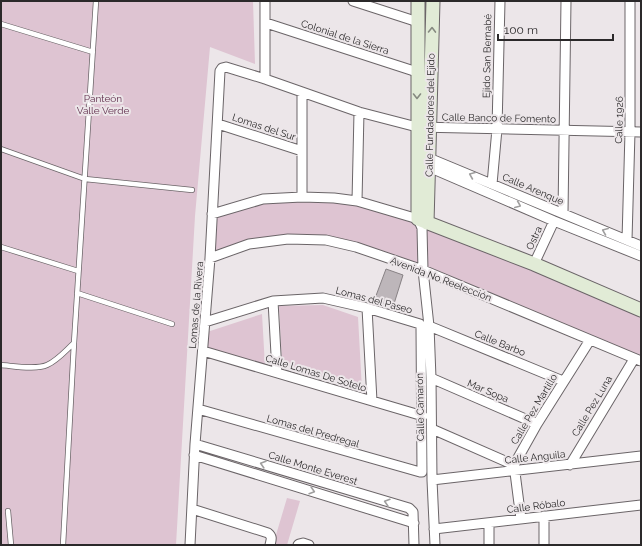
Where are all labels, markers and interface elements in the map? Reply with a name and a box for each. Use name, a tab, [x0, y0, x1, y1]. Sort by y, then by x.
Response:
street label: Ejido San Bernabé	[481, 14, 493, 98]
scale bar	[498, 16, 613, 42]
street label: Colonial de la Sierra	[300, 18, 390, 56]
text: 100 m	[504, 23, 538, 37]
one-way arrow	[428, 27, 436, 33]
street label: Calle Fundadores del Ejido	[423, 53, 437, 177]
park label: Panteón Valle Verde	[77, 93, 129, 116]
one-way arrow	[413, 93, 421, 99]
street label: Calle 1926	[613, 96, 625, 144]
street label: Lomas del Sur	[231, 112, 298, 143]
street label: Calle Banco de Fomento	[442, 112, 556, 124]
street label: Calle Arenque	[501, 171, 565, 207]
one-way arrow	[469, 172, 476, 180]
one-way arrow	[513, 200, 521, 208]
street label: Ostra	[524, 225, 544, 251]
one-way arrow	[602, 227, 609, 235]
street label: Avenida No Reelección	[389, 255, 493, 303]
street label: Lomas de la Rivera	[187, 261, 205, 349]
street label: Lomas del Paseo	[334, 284, 414, 316]
street label: Calle Barbo	[473, 328, 527, 358]
street label: Calle Lomas De Sotelo	[264, 352, 368, 394]
street label: Calle Pez Martillo	[509, 372, 559, 446]
street label: Calle Camarón	[414, 373, 426, 441]
street label: Calle Pez Luna	[570, 374, 614, 438]
street label: Mar Sopa	[466, 377, 510, 405]
street label: Lomas del Predregal	[265, 412, 361, 450]
street label: Calle Anguila	[504, 448, 566, 466]
street label: Calle Monte Everest	[267, 449, 359, 487]
one-way arrow	[259, 460, 266, 469]
one-way arrow	[308, 486, 315, 495]
street label: Calle Róbalo	[506, 497, 566, 515]
one-way arrow	[384, 498, 391, 507]

